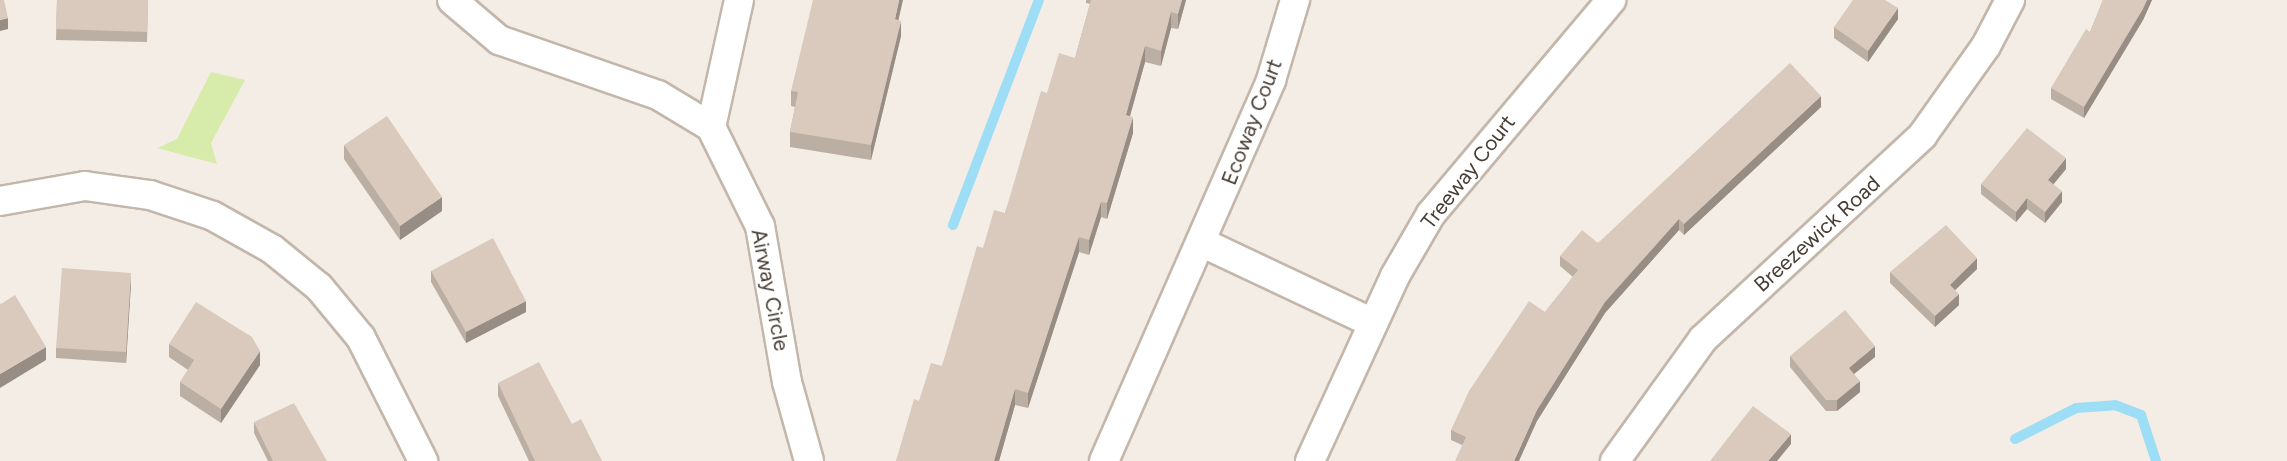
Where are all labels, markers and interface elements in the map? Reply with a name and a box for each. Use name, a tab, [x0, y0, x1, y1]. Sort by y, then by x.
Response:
street label: Ecoway Court	[1216, 56, 1288, 188]
street label: Treeway Court	[1416, 110, 1520, 234]
street label: Breezewick Road	[1749, 171, 1885, 297]
street label: Airway Circle	[746, 227, 794, 353]

